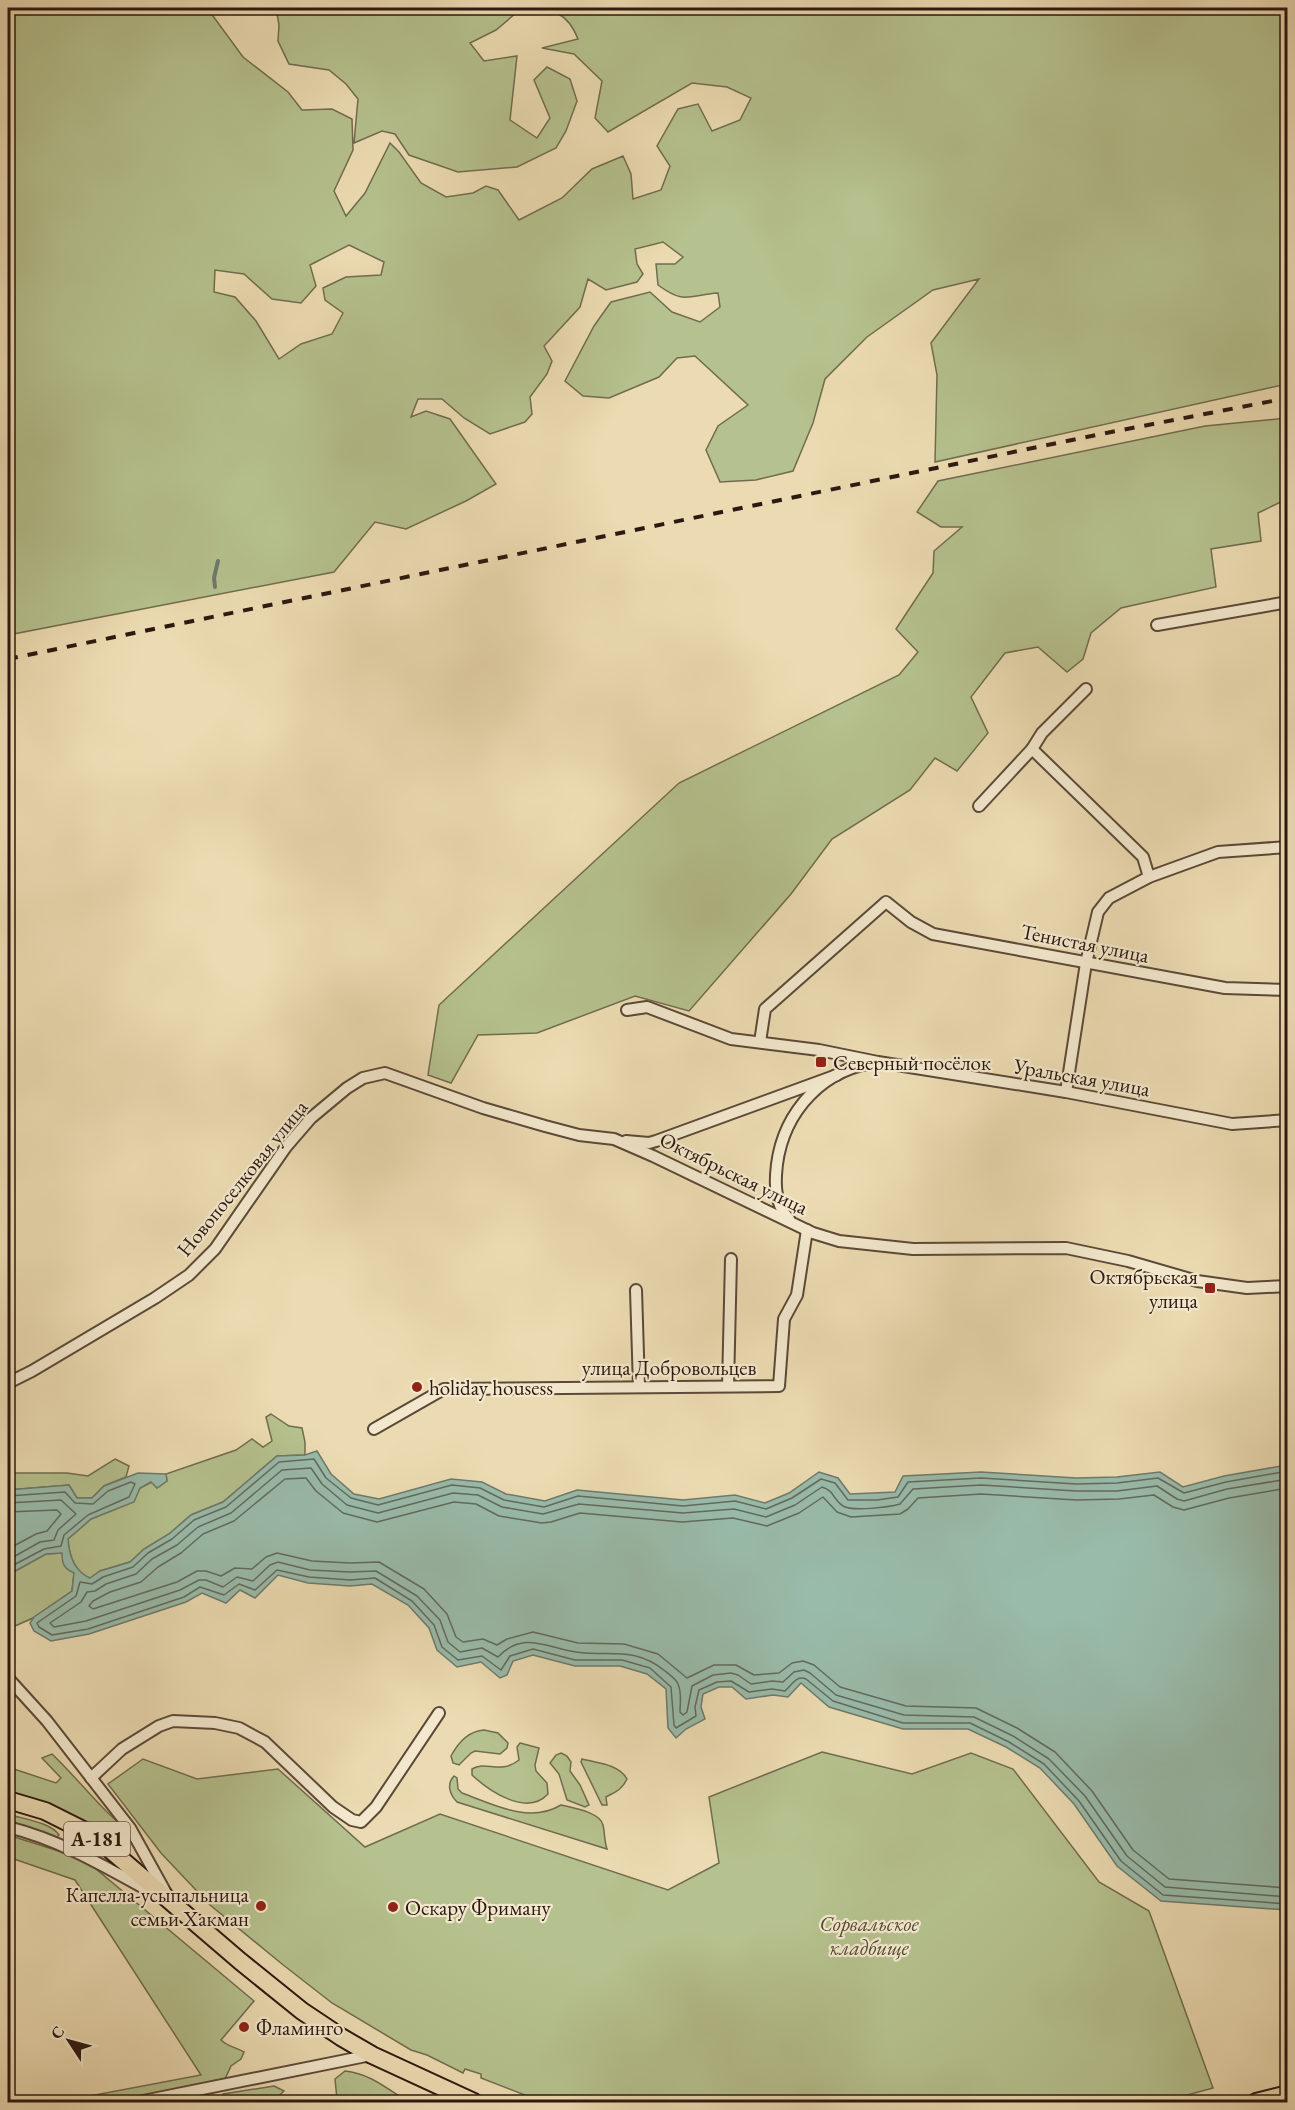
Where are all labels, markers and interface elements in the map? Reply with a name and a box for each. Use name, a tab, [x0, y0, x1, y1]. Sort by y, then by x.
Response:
street label: Тенистая улица	[1018, 917, 1152, 969]
place label: Северный посёлок	[833, 1049, 991, 1076]
street label: Уральская улица	[1011, 1052, 1153, 1102]
marker: Северный посёлок	[814, 1055, 828, 1069]
street label: Новопоселковая улица	[170, 1094, 314, 1262]
street label: Октябрьская улица	[655, 1125, 813, 1221]
place label: Октябрьская улица	[1089, 1263, 1199, 1314]
marker: Октябрьская улица	[1203, 1281, 1217, 1295]
street label: улица Добровольцев	[582, 1354, 756, 1381]
place label: holiday housess	[429, 1374, 553, 1401]
marker: holiday housess	[410, 1380, 424, 1394]
road number: А-181	[64, 1822, 130, 1856]
place label: Капелла-усыпальница семьи Хакман	[66, 1881, 250, 1932]
place label: Оскару Фриману	[405, 1894, 552, 1921]
marker: Капелла-усыпальница семьи Хакман	[254, 1899, 268, 1913]
marker: Оскару Фриману	[386, 1900, 400, 1914]
park label: Сорвальское кладбище	[819, 1910, 919, 1961]
north arrow	[39, 2011, 99, 2071]
place label: Фламинго	[256, 2014, 344, 2041]
marker: Фламинго	[237, 2020, 251, 2034]
text: С	[45, 2022, 69, 2043]

